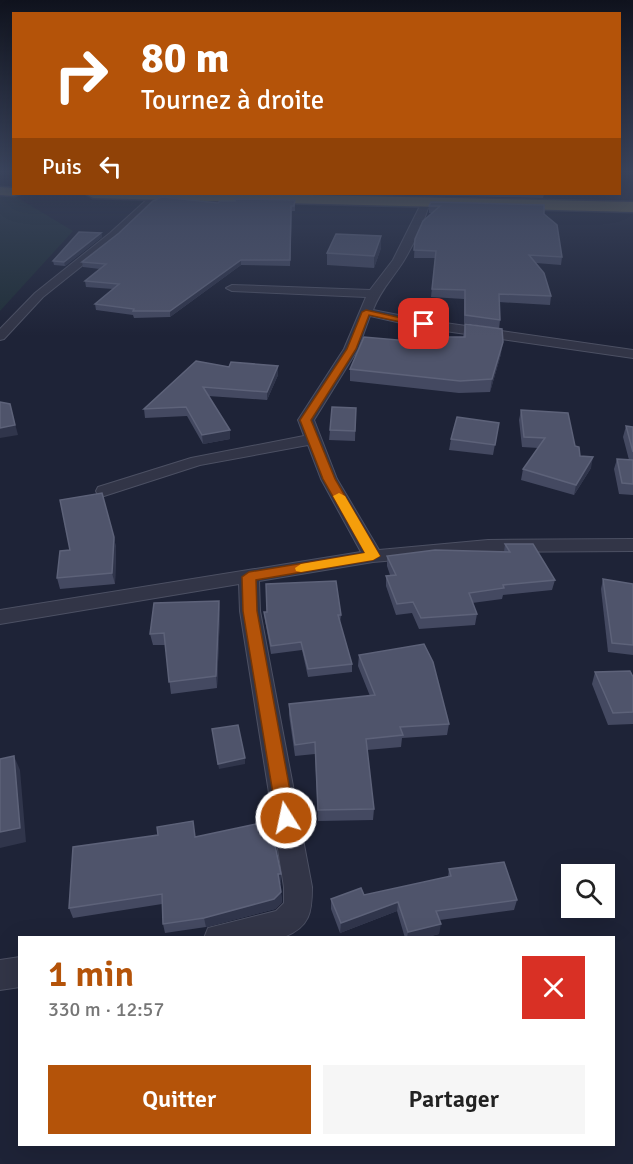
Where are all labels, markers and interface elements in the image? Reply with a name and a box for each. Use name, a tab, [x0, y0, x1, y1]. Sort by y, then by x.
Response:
text: 80 m	[141, 33, 230, 84]
icon: right	[42, 36, 120, 114]
text: Tournez à droite	[141, 84, 324, 117]
icon: left	[94, 150, 127, 183]
text: Puis	[42, 153, 82, 180]
pin	[398, 298, 449, 349]
icon: arrive	[407, 307, 440, 340]
position arrow	[254, 786, 318, 850]
map controls	[561, 864, 615, 918]
button: search	[561, 864, 615, 918]
text: 1 min	[48, 952, 134, 997]
button: close	[522, 956, 585, 1019]
text: 330 m · 12:57	[48, 997, 164, 1022]
button: Quitter	[48, 1065, 311, 1134]
button: Partager	[323, 1065, 585, 1134]

